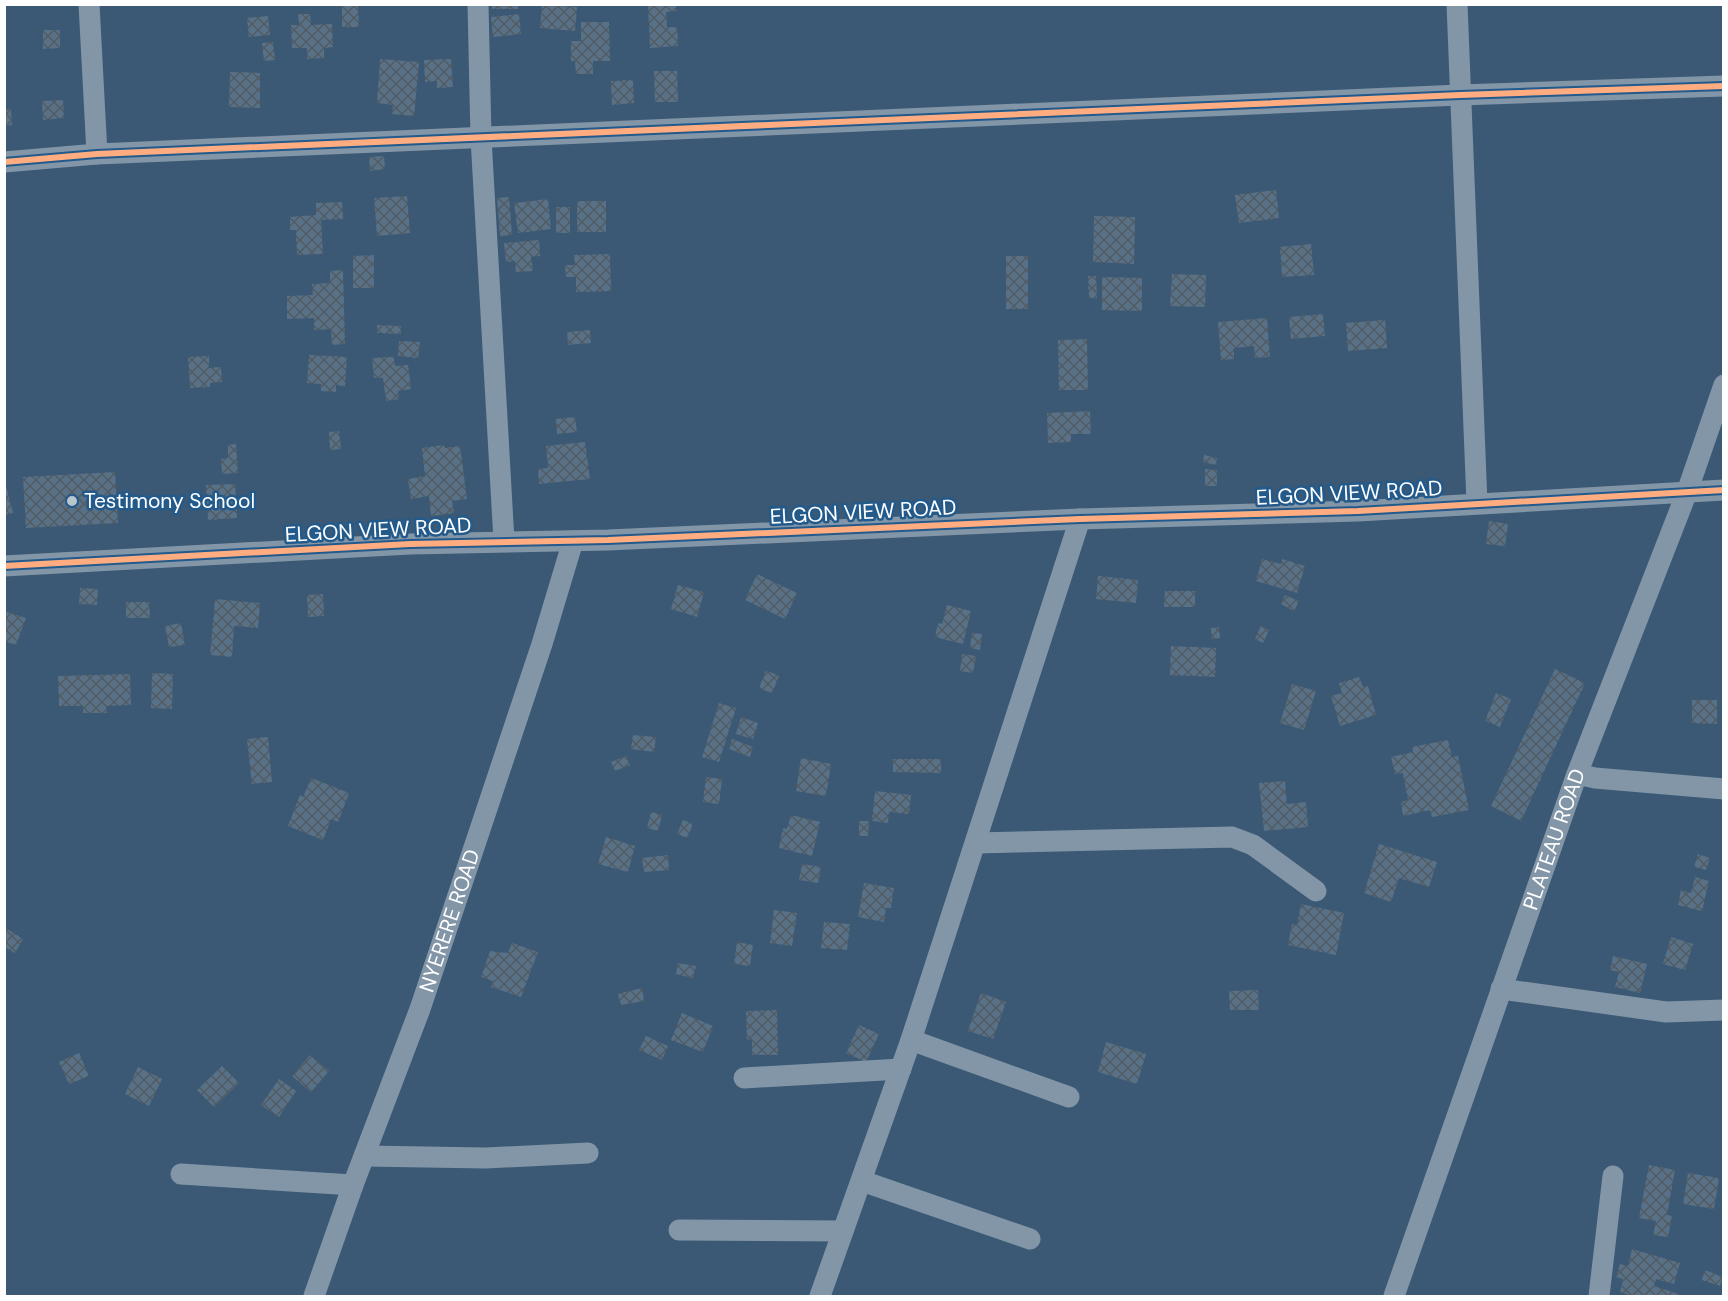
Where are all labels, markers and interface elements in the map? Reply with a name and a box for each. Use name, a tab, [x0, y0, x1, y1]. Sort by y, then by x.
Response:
street label: ELGON VIEW ROAD	[1255, 474, 1443, 512]
place label: Testimony School	[84, 487, 255, 515]
street label: ELGON VIEW ROAD	[769, 493, 957, 531]
marker: Testimony School	[65, 494, 79, 508]
street label: ELGON VIEW ROAD	[284, 511, 472, 549]
street label: PLATEAU ROAD	[1516, 765, 1592, 914]
street label: NYERERE ROAD	[413, 846, 486, 996]

